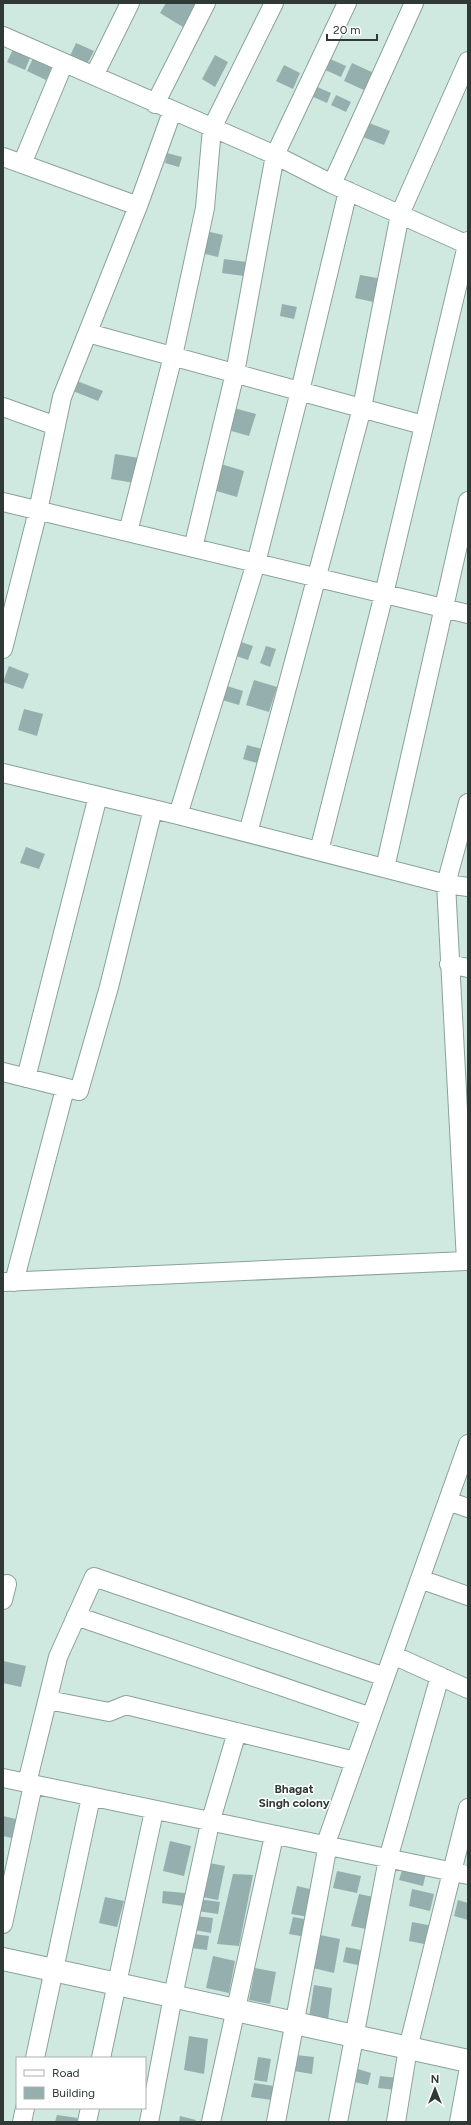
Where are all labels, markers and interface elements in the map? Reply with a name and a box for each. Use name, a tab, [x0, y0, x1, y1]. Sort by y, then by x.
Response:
scale bar	[327, 16, 377, 42]
text: 20 m	[333, 23, 361, 37]
district label: Bhagat Singh colony	[258, 1782, 330, 1810]
legend	[16, 2057, 146, 2109]
text: Road	[52, 2066, 80, 2080]
north arrow	[415, 2069, 455, 2109]
text: N	[431, 2073, 439, 2086]
text: Building	[52, 2086, 95, 2100]

